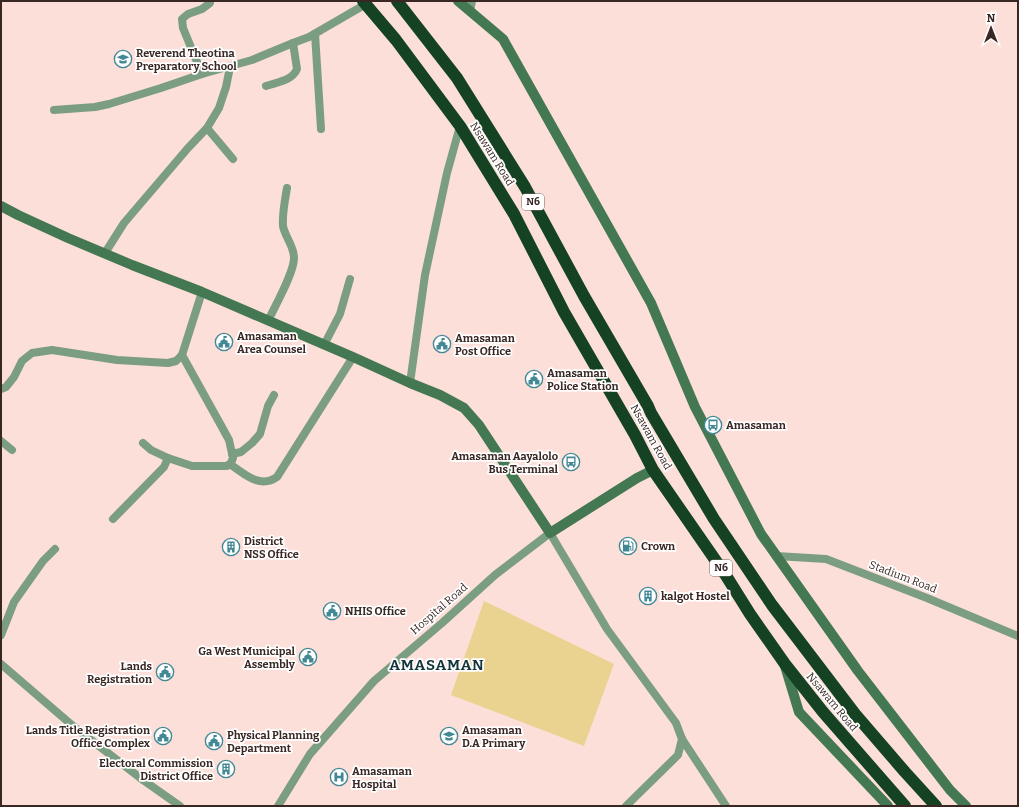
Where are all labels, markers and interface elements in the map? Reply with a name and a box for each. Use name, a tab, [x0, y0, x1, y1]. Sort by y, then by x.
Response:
north arrow	[971, 8, 1011, 48]
text: N	[987, 12, 996, 25]
place label: Reverend Theotina Preparatory School	[136, 47, 237, 73]
school or university icon: Reverend Theotina Preparatory School	[113, 49, 133, 69]
street label: Nsawam Road	[467, 120, 517, 189]
road number: N6	[522, 194, 544, 210]
place label: Amasaman Area Counsel	[237, 330, 306, 356]
public building icon: Amasaman Area Counsel	[214, 332, 234, 352]
place label: Amasaman Post Office	[455, 332, 515, 358]
public building icon: Amasaman Post Office	[432, 334, 452, 354]
place label: Amasaman Police Station	[547, 367, 619, 393]
public building icon: Amasaman Police Station	[524, 369, 544, 389]
street label: Nsawam Road	[628, 402, 675, 472]
bus stop icon: Amasaman	[703, 415, 723, 435]
place label: Amasaman	[726, 419, 786, 432]
place label: Amasaman Aayalolo Bus Terminal	[451, 450, 559, 476]
bus stop icon: Amasaman Aayalolo Bus Terminal	[561, 452, 581, 472]
place label: District NSS Office	[244, 535, 299, 561]
fuel station icon: Crown	[618, 536, 638, 556]
building icon: District NSS Office	[221, 537, 241, 557]
place label: Crown	[641, 540, 675, 553]
street label: Stadium Road	[867, 558, 939, 596]
road number: N6	[710, 560, 732, 576]
street label: Hospital Road	[408, 580, 470, 637]
building icon: kalgot Hostel	[638, 586, 658, 606]
place label: kalgot Hostel	[661, 590, 730, 603]
public building icon: NHIS Office	[322, 601, 342, 621]
place label: NHIS Office	[345, 605, 406, 618]
place label: Ga West Municipal Assembly	[198, 645, 296, 671]
public building icon: Ga West Municipal Assembly	[298, 647, 318, 667]
district label: AMASAMAN	[389, 656, 485, 674]
place label: Lands Registration	[87, 660, 153, 686]
public building icon: Lands Registration	[155, 662, 175, 682]
street label: Nsawam Road	[804, 670, 861, 734]
place label: Lands Title Registration Office Complex	[26, 724, 151, 750]
place label: Amasaman D.A Primary	[462, 724, 526, 750]
public building icon: Lands Title Registration Office Complex	[153, 726, 173, 746]
school or university icon: Amasaman D.A Primary	[439, 726, 459, 746]
place label: Physical Planning Department	[227, 729, 320, 755]
public building icon: Physical Planning Department	[204, 731, 224, 751]
place label: Electoral Commission District Office	[99, 757, 213, 783]
building icon: Electoral Commission District Office	[216, 759, 236, 779]
place label: Amasaman Hospital	[352, 765, 412, 791]
hospital icon: Amasaman Hospital	[329, 767, 349, 787]

